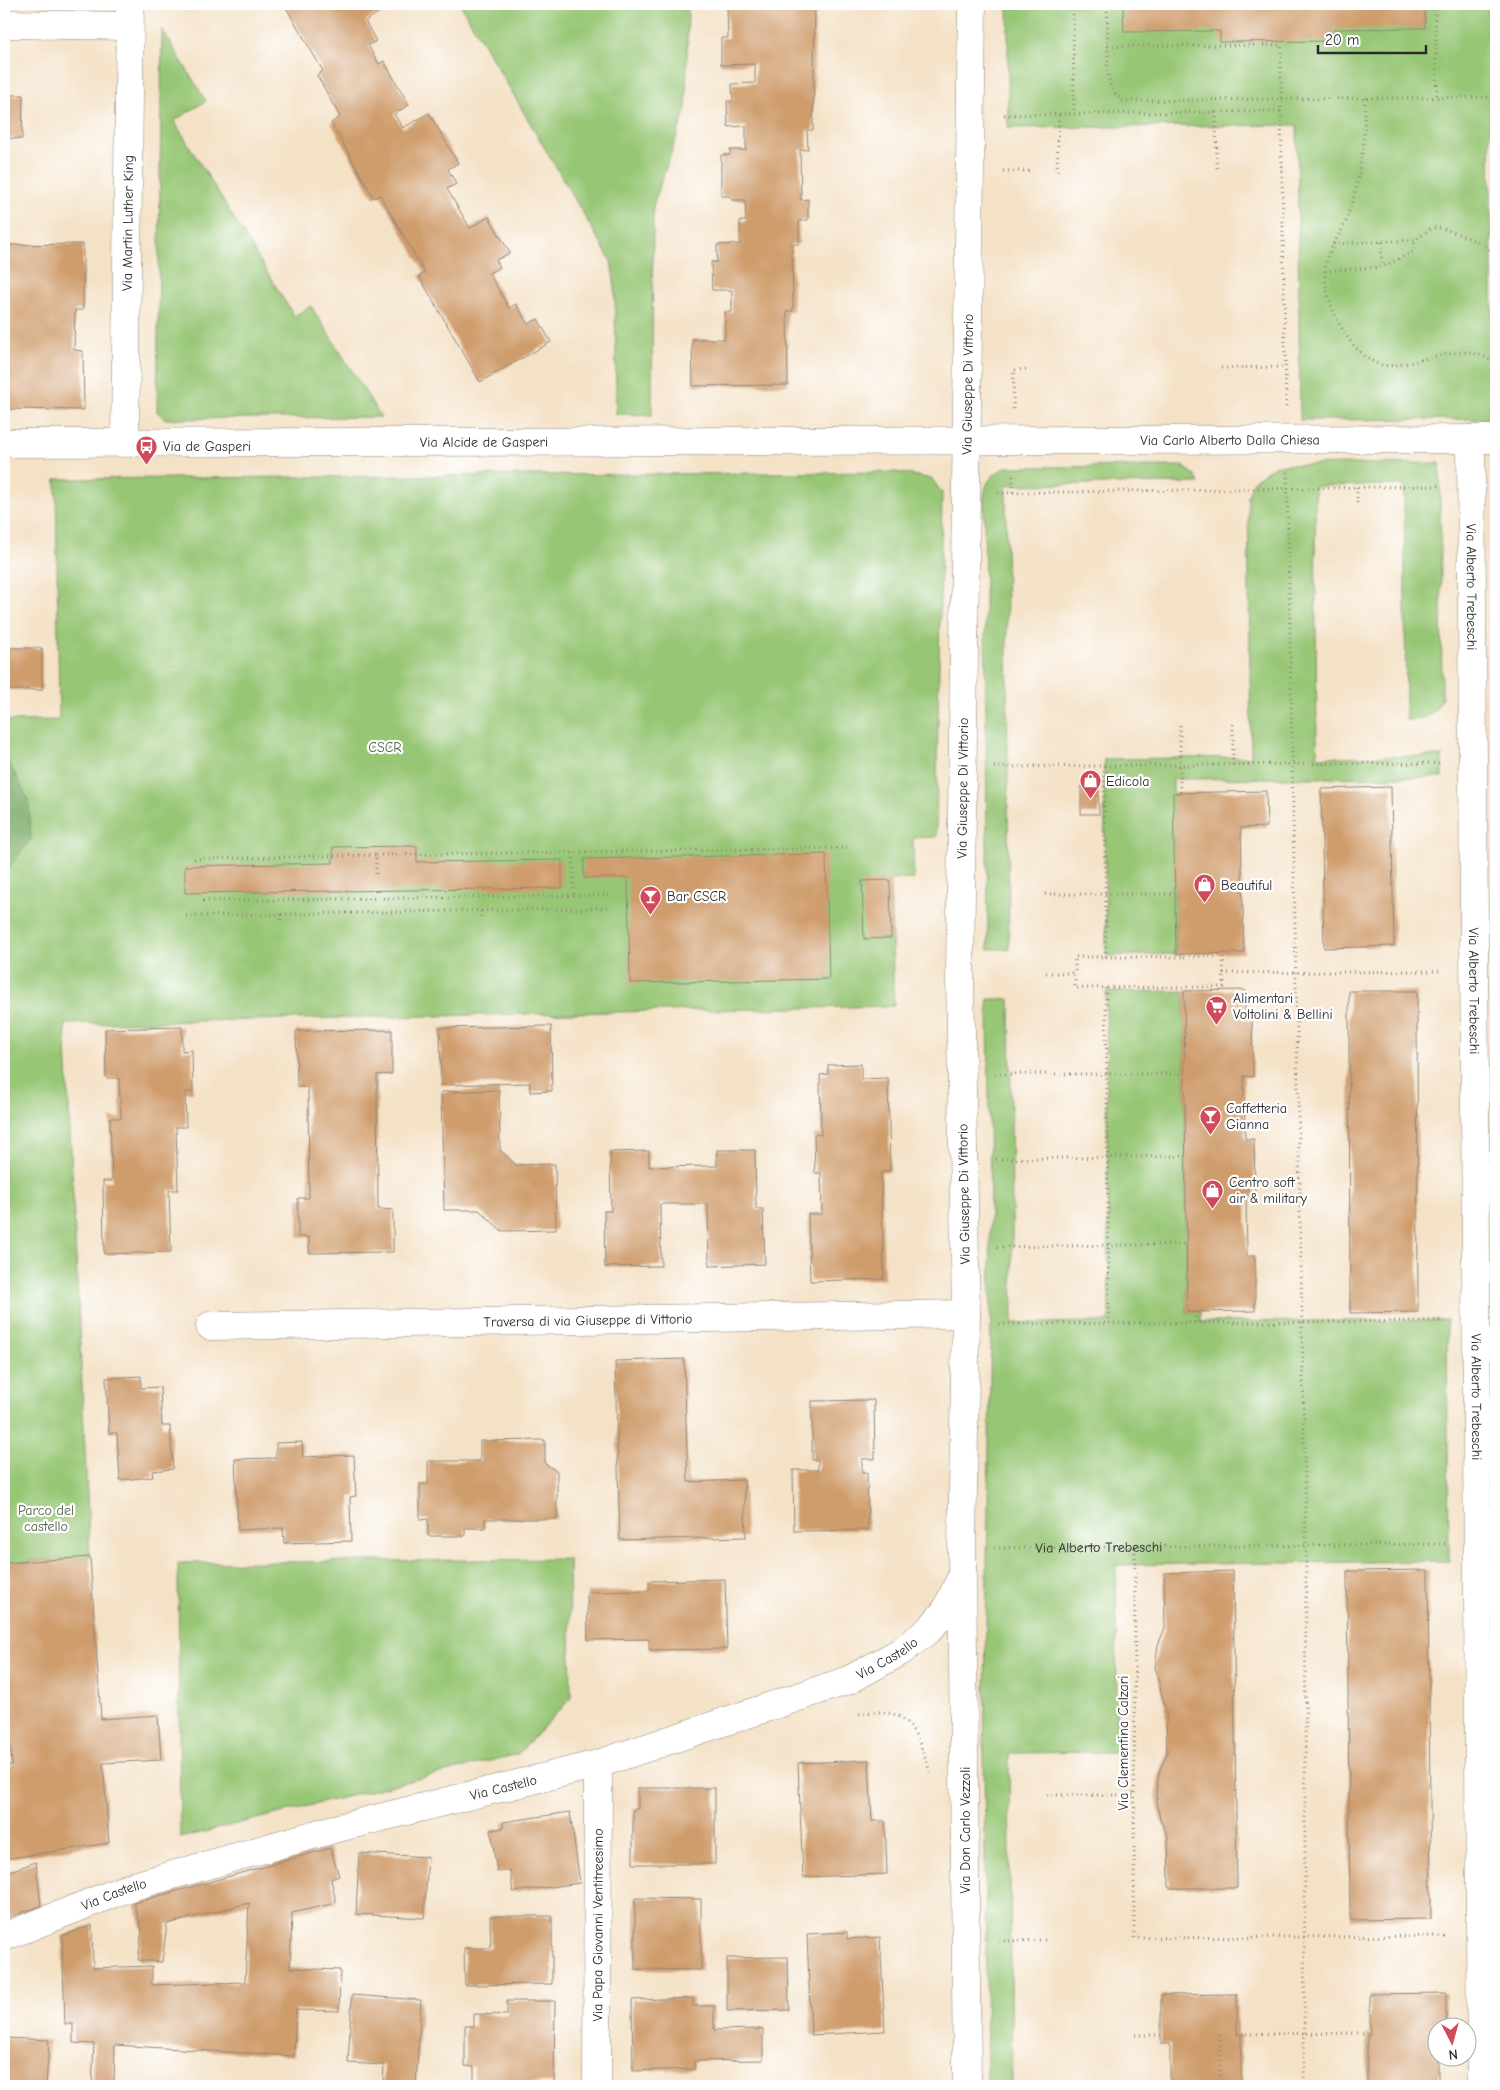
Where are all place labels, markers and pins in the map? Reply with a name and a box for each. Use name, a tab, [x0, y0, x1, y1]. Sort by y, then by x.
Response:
bus stop icon: Via de Gasperi	[135, 434, 159, 465]
place label: Via de Gasperi	[163, 438, 251, 455]
shop icon: Edicola	[1078, 769, 1102, 800]
place label: Edicola	[1106, 773, 1149, 790]
shop icon: Beautiful	[1193, 873, 1217, 904]
place label: Beautiful	[1221, 877, 1272, 894]
bar icon: Bar CSCR	[639, 884, 663, 915]
place label: Bar CSCR	[667, 888, 726, 905]
place label: Alimentari Voltolini & Bellini	[1233, 990, 1333, 1023]
supermarket icon: Alimentari Voltolini & Bellini	[1205, 994, 1229, 1025]
place label: Caffetteria Gianna	[1226, 1100, 1287, 1133]
bar icon: Caffetteria Gianna	[1198, 1104, 1222, 1135]
place label: Centro soft air & military	[1229, 1174, 1308, 1207]
shop icon: Centro soft air & military	[1201, 1178, 1225, 1209]

